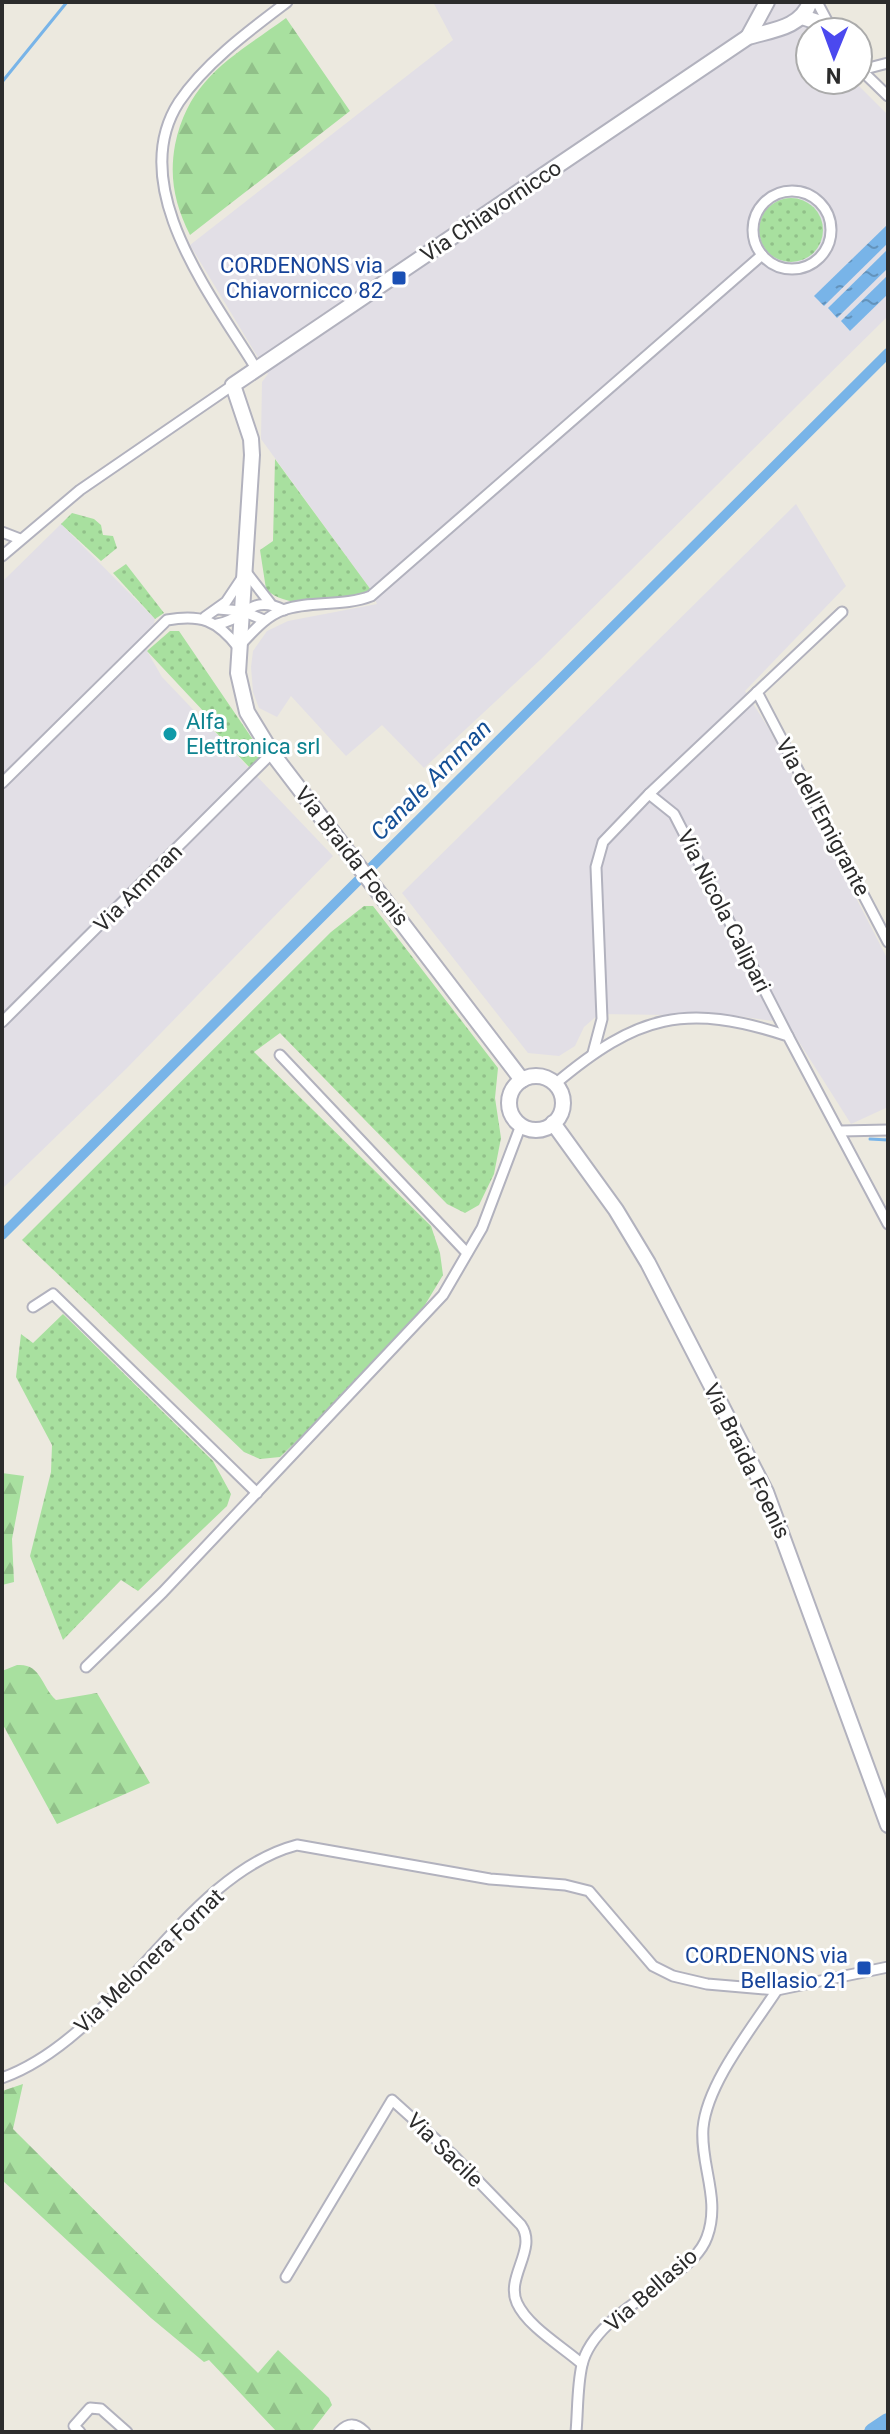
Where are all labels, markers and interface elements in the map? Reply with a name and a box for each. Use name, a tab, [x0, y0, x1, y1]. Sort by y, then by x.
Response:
north arrow	[794, 16, 874, 96]
text: N	[826, 63, 842, 88]
street label: Via Chiavornicco	[416, 155, 566, 267]
place label: CORDENONS via Chiavornicco 82	[220, 253, 383, 303]
marker: CORDENONS via Chiavornicco 82	[390, 269, 408, 287]
place label: Alfa Elettronica srl	[186, 709, 320, 759]
water label: Canale Amman	[365, 714, 497, 846]
marker: Alfa Elettronica srl	[161, 725, 179, 743]
street label: Via dell'Emigrante	[771, 734, 875, 900]
street label: Via Braida Foenis	[290, 781, 414, 931]
street label: Via Nicola Calipari	[672, 826, 776, 996]
street label: Via Amman	[89, 839, 187, 937]
street label: Via Braida Foenis	[699, 1379, 795, 1543]
street label: Via Melonera Fornat	[69, 1884, 229, 2038]
place label: CORDENONS via Bellasio 21	[685, 1943, 848, 1993]
marker: CORDENONS via Bellasio 21	[855, 1959, 873, 1977]
street label: Via Sacile	[402, 2108, 488, 2192]
street label: Via Bellasio	[600, 2243, 702, 2337]

